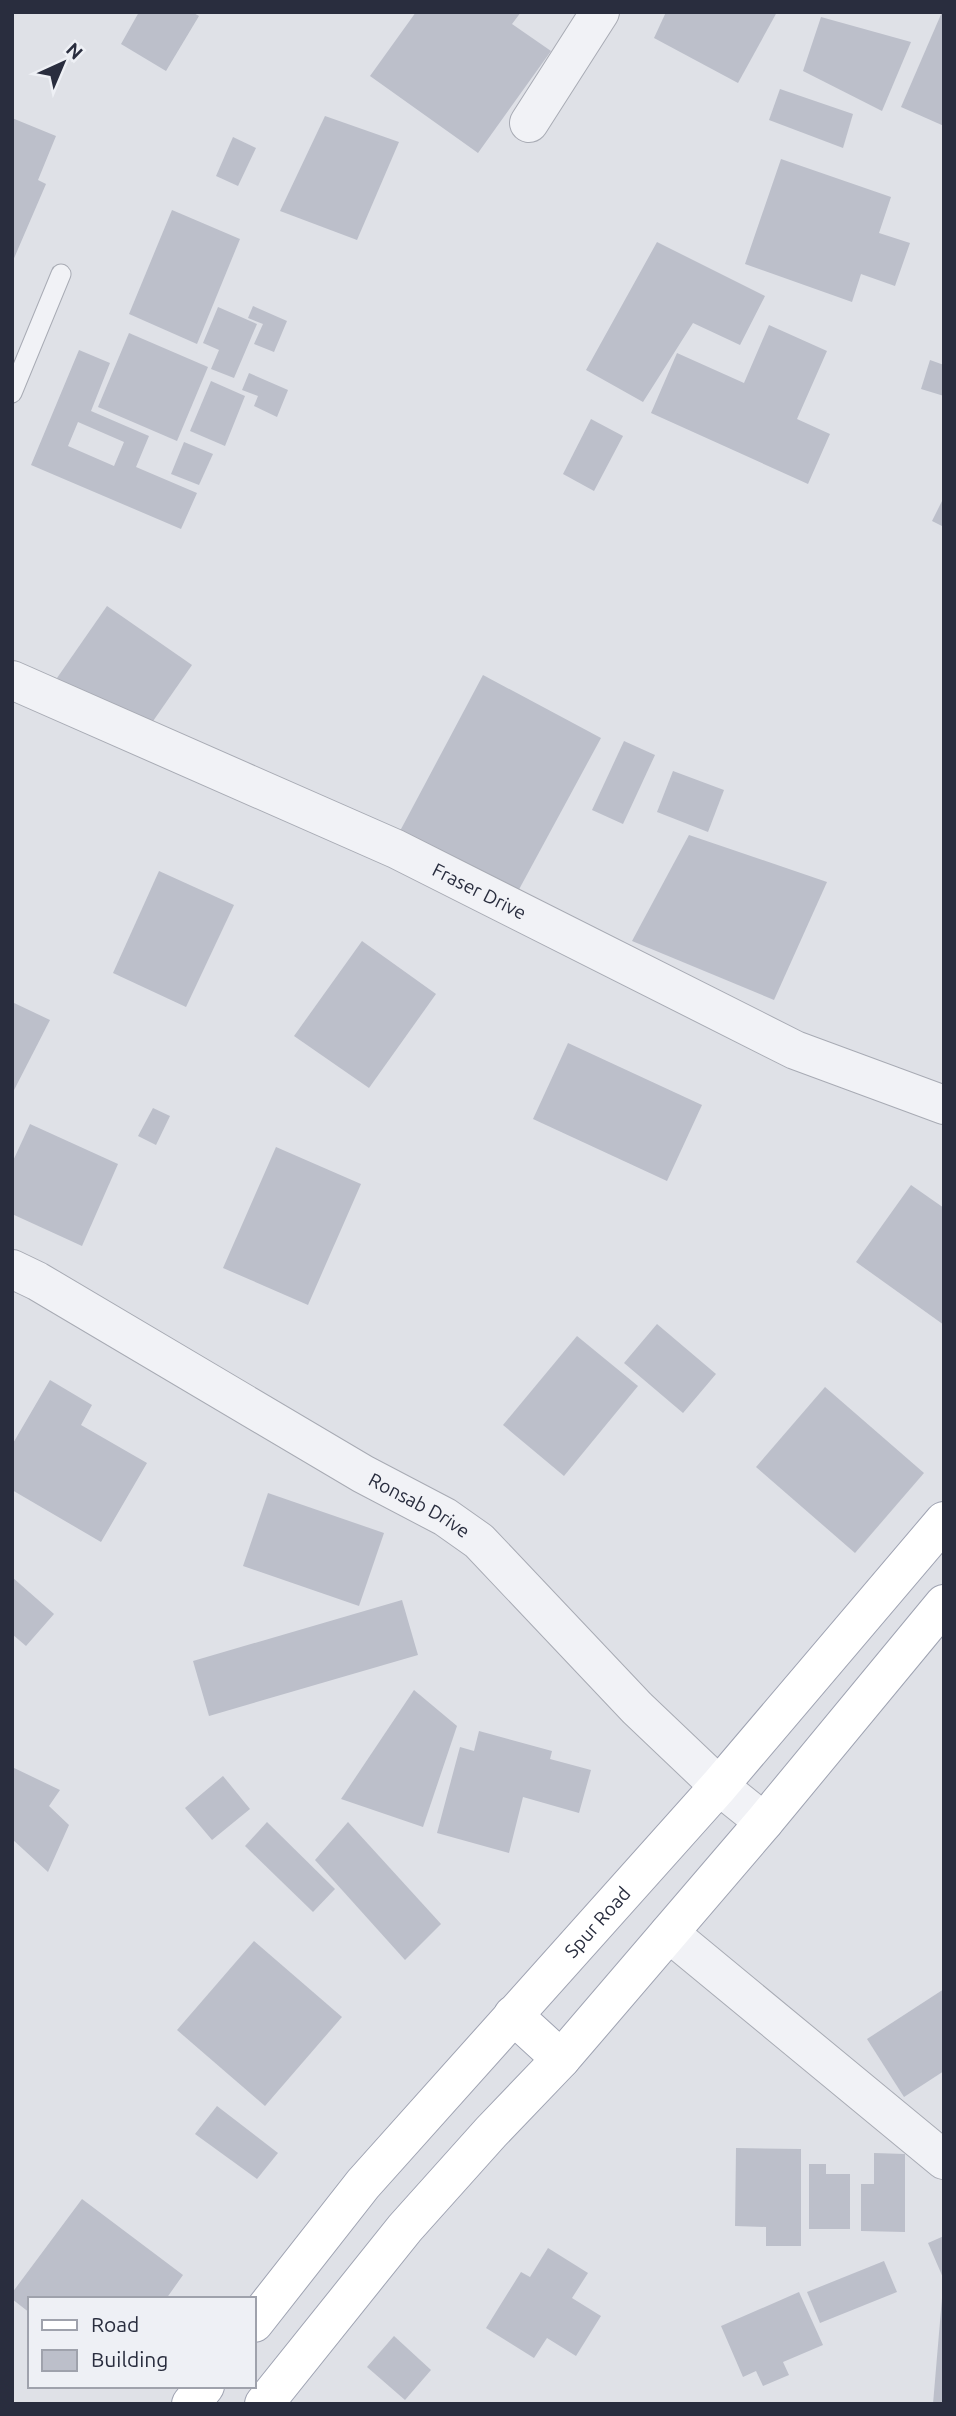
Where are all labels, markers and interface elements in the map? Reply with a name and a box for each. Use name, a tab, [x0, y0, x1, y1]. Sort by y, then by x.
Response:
north arrow	[28, 28, 98, 98]
text: N	[62, 38, 88, 64]
street label: Fraser Drive	[429, 858, 530, 924]
street label: Ronsab Drive	[365, 1468, 474, 1542]
street label: Spur Road	[560, 1882, 635, 1962]
legend	[28, 2297, 256, 2388]
text: Road	[91, 2312, 139, 2336]
text: Building	[91, 2347, 168, 2371]

